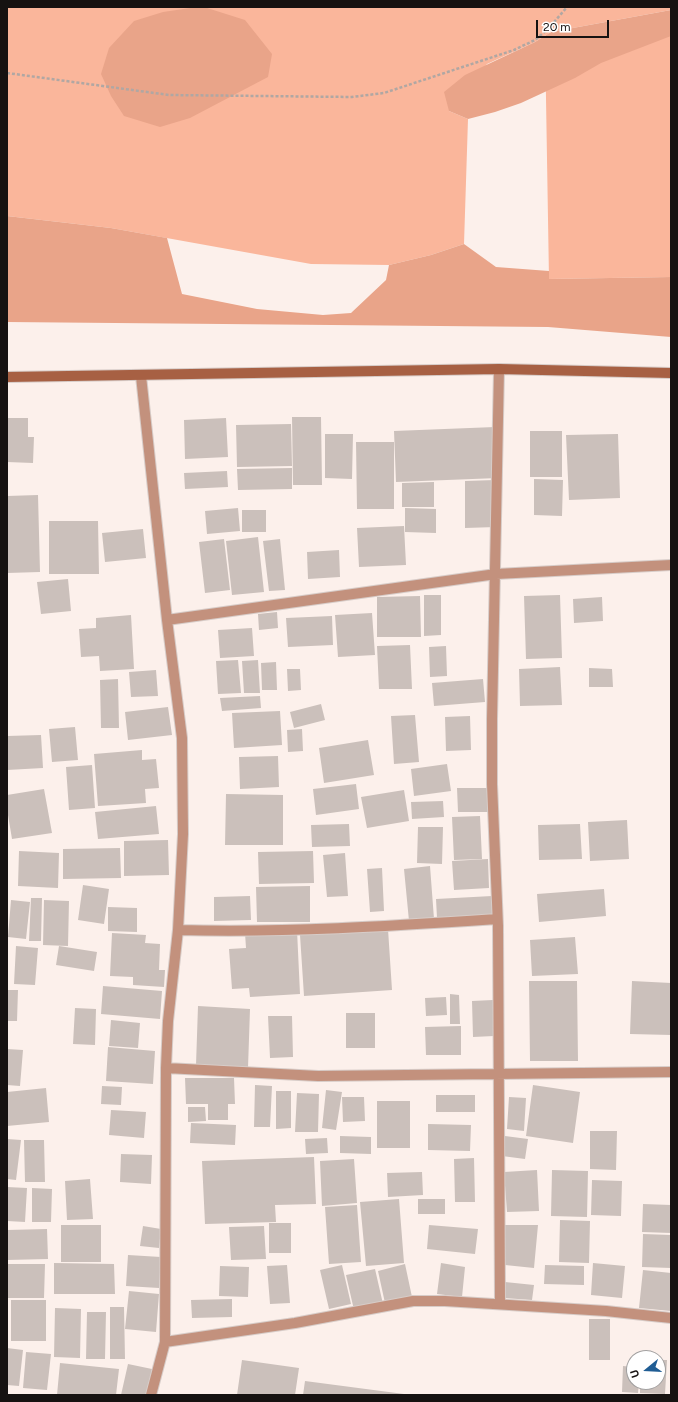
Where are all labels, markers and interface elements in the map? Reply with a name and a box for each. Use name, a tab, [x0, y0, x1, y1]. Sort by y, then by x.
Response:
scale bar	[538, 12, 611, 38]
text: 20 m	[543, 20, 571, 34]
north arrow	[626, 1350, 666, 1390]
text: U	[628, 1368, 642, 1379]

